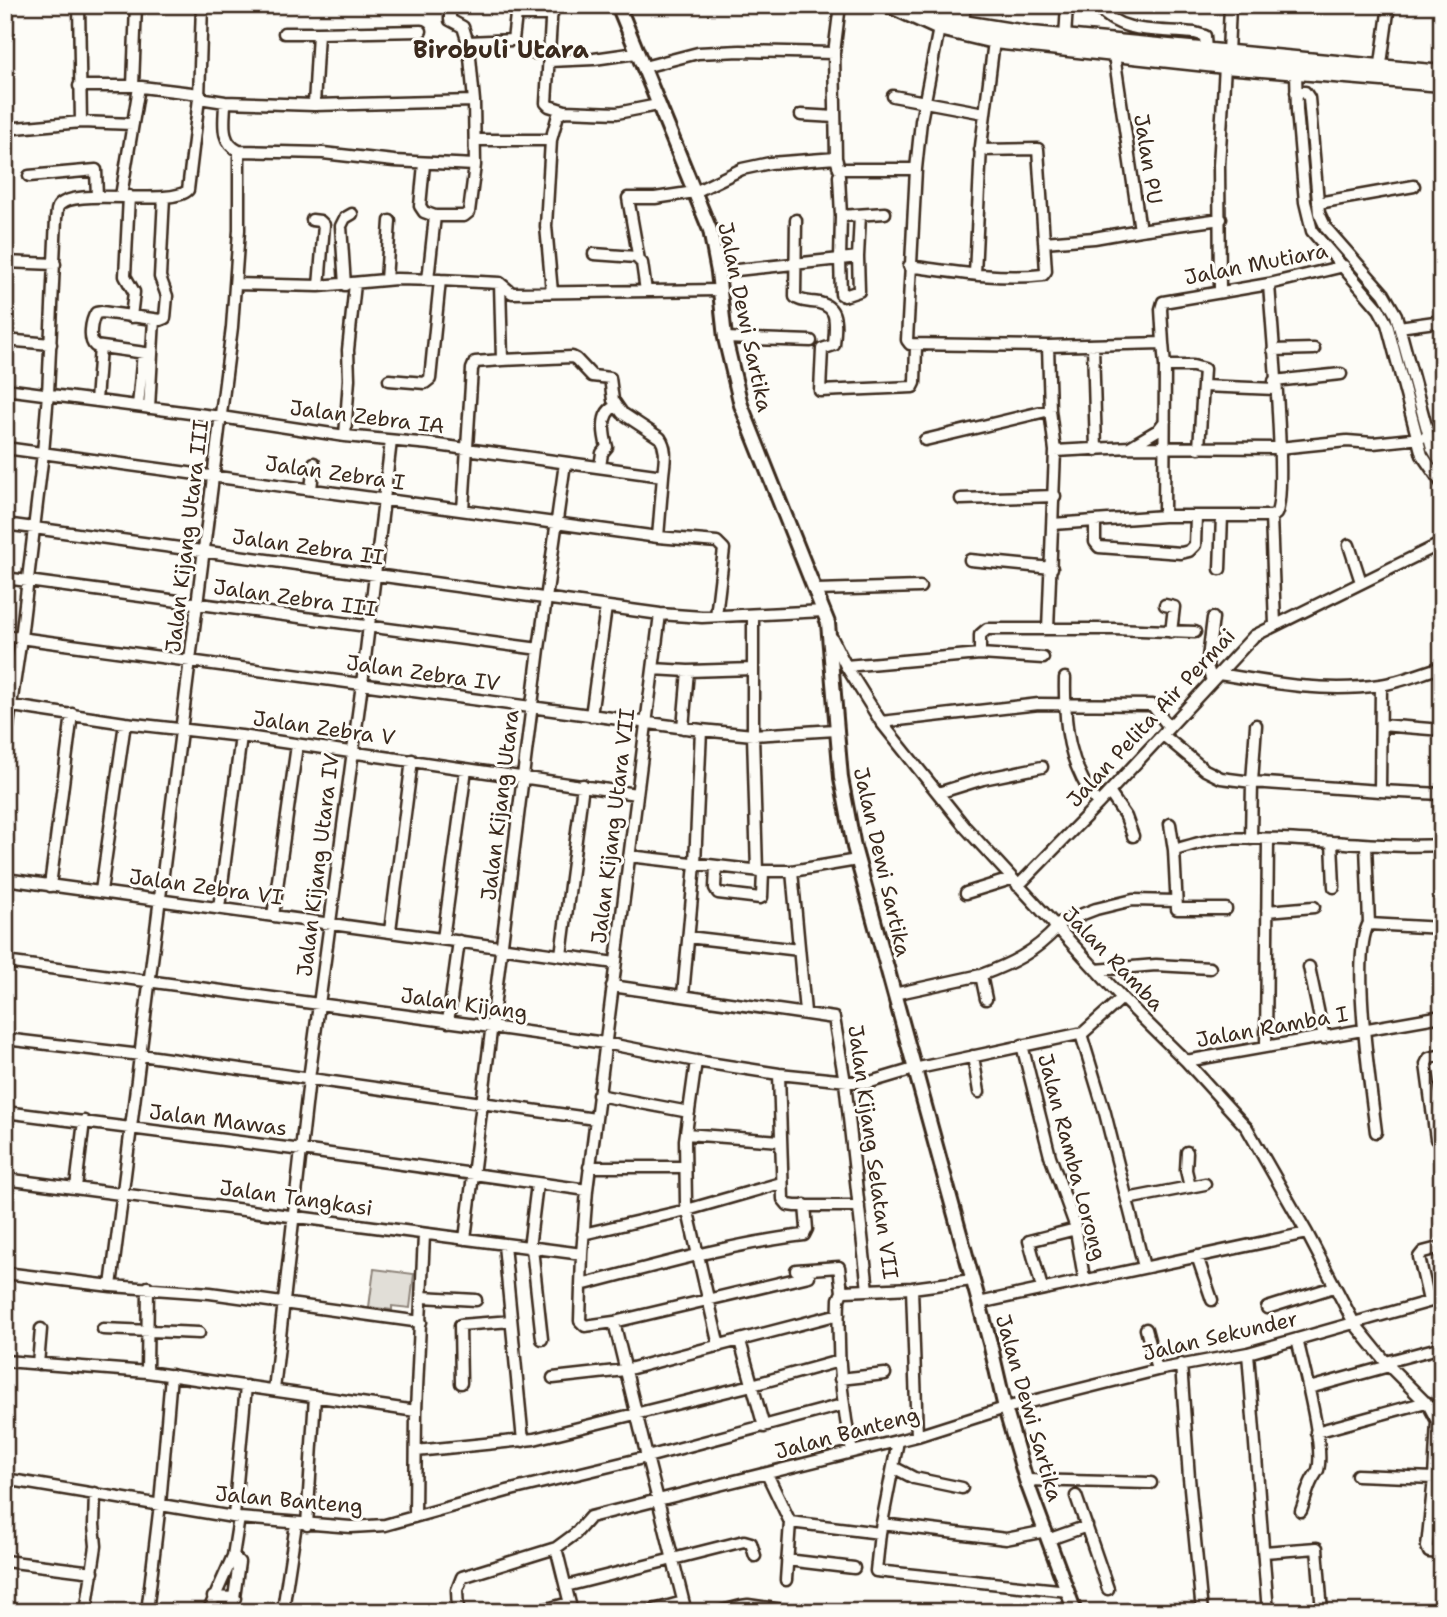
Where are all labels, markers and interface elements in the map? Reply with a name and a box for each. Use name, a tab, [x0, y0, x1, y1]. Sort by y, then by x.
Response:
district label: Birobuli Utara	[413, 34, 589, 66]
street label: Jalan PU	[1127, 112, 1169, 206]
street label: Jalan Dewi Sartika	[711, 220, 779, 414]
street label: Jalan Mutiara	[1182, 236, 1330, 292]
street label: Jalan Zebra IA	[288, 394, 446, 440]
street label: Jalan Kijang Utara III	[159, 418, 215, 654]
street label: Jalan Zebra I	[263, 449, 407, 497]
street label: Jalan Zebra II	[230, 523, 386, 571]
street label: Jalan Zebra III	[212, 573, 378, 623]
street label: Jalan Pelita Air Permai	[1061, 622, 1241, 814]
street label: Jalan Zebra IV	[344, 648, 502, 698]
street label: Jalan Zebra V	[251, 704, 397, 752]
street label: Jalan Kijang Utara VII	[585, 707, 641, 945]
street label: Jalan Kijang Utara	[474, 708, 526, 902]
street label: Jalan Kijang Utara IV	[290, 752, 346, 978]
street label: Jalan Dewi Sartika	[847, 765, 917, 959]
street label: Jalan Zebra VI	[127, 862, 285, 912]
street label: Jalan Ramba	[1056, 901, 1170, 1017]
street label: Jalan Kijang	[399, 981, 529, 1027]
street label: Jalan Ramba I	[1194, 1000, 1350, 1054]
street label: Jalan Kijang Selatan VII	[841, 1023, 905, 1281]
street label: Jalan Ramba Lorong	[1031, 1051, 1113, 1263]
street label: Jalan Mawas	[147, 1098, 289, 1142]
street label: Jalan Tangkasi	[218, 1173, 374, 1223]
street label: Jalan Sekunder	[1140, 1305, 1300, 1367]
street label: Jalan Dewi Sartika	[989, 1311, 1069, 1505]
street label: Jalan Banteng	[772, 1400, 922, 1466]
street label: Jalan Banteng	[214, 1480, 364, 1520]

